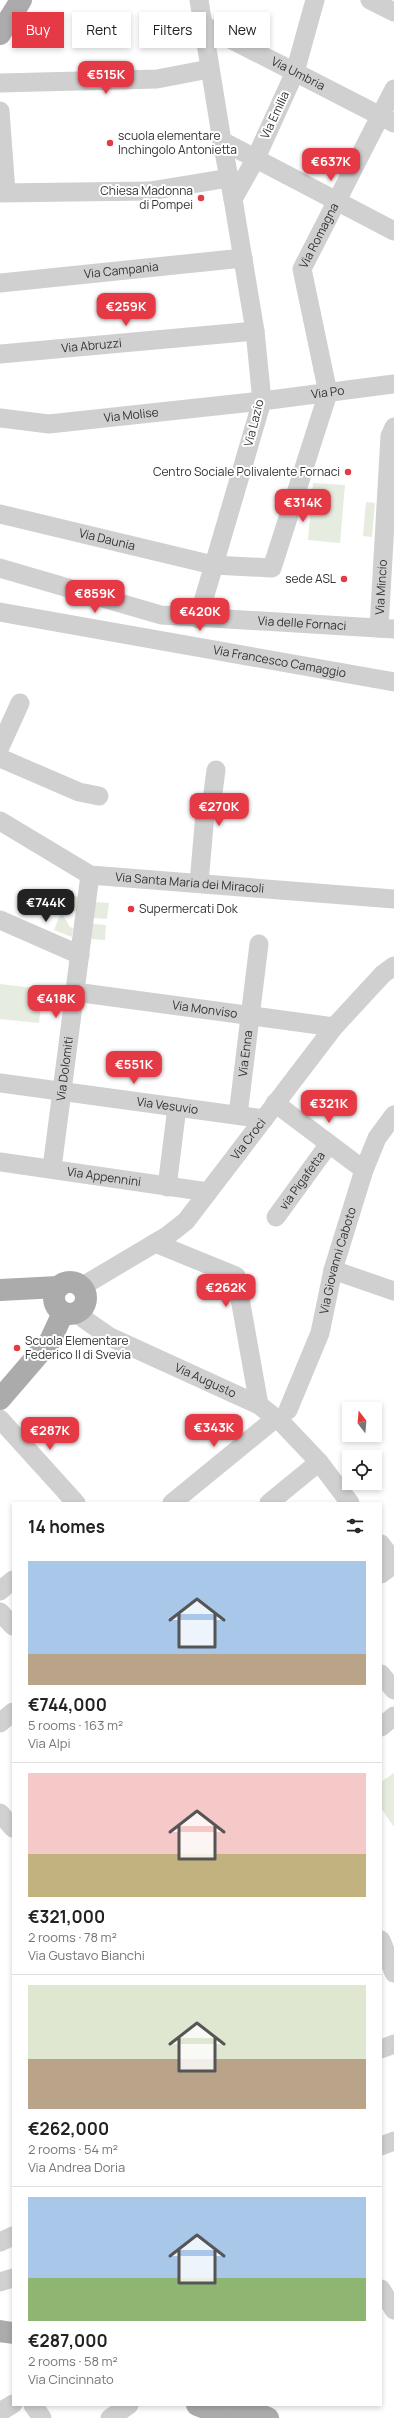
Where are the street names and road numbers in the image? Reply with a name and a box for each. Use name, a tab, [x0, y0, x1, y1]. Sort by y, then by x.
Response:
street label: Via Umbria	[268, 52, 328, 94]
street label: Via Emilia	[256, 88, 293, 141]
street label: Via Romagna	[295, 200, 342, 271]
street label: Via Campania	[83, 258, 159, 282]
street label: Via Abruzzi	[61, 334, 123, 356]
street label: Via Po	[310, 381, 345, 403]
street label: Via Lazio	[239, 398, 268, 448]
street label: Via Molise	[103, 403, 159, 426]
street label: Via Daunia	[77, 524, 137, 554]
street label: Via Mincio	[371, 559, 391, 615]
street label: Via delle Fornaci	[257, 612, 347, 634]
street label: Via Francesco Camaggio	[212, 641, 348, 681]
street label: Via Santa Maria dei Miracoli	[115, 868, 265, 897]
street label: Via Monviso	[171, 996, 239, 1022]
street label: Via Enna	[234, 1029, 256, 1078]
street label: Via Dolomiti	[52, 1036, 77, 1102]
street label: Via Vesuvio	[136, 1093, 199, 1118]
street label: Via Croci	[227, 1115, 269, 1163]
street label: via Pigafetta	[275, 1148, 329, 1213]
street label: Via Appennini	[66, 1163, 142, 1190]
street label: Via Giovanni Caboto	[315, 1205, 360, 1315]
street label: Via Augusto	[172, 1359, 239, 1402]

